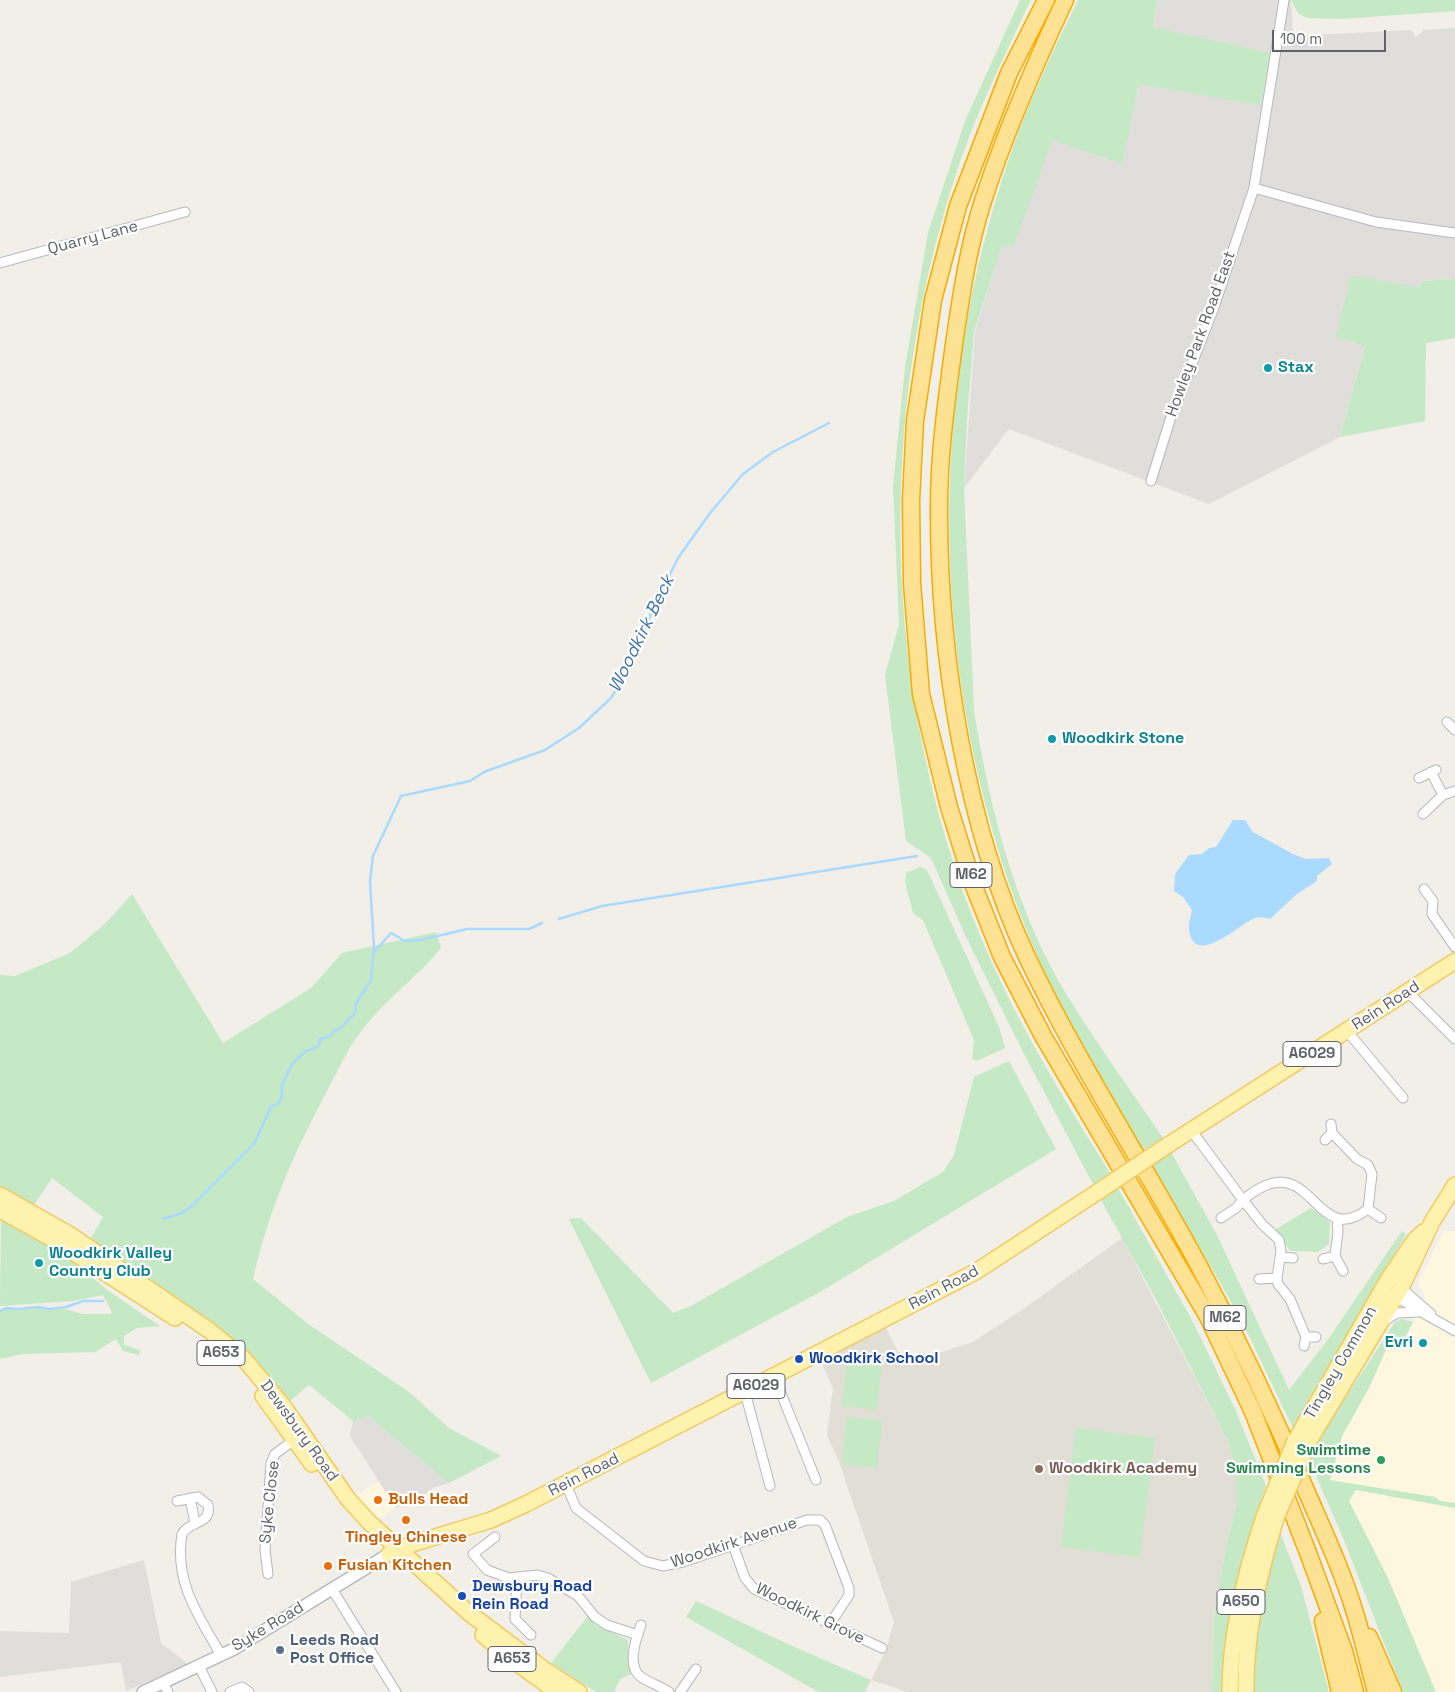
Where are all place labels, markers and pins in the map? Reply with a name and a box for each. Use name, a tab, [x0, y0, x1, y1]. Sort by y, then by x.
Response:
place label: Stax	[1278, 358, 1314, 378]
marker: Stax	[1262, 362, 1274, 374]
place label: Woodkirk Stone	[1062, 729, 1184, 749]
marker: Woodkirk Stone	[1046, 733, 1058, 745]
place label: Woodkirk Valley Country Club	[49, 1244, 172, 1282]
marker: Woodkirk Valley Country Club	[33, 1257, 45, 1269]
place label: Evri	[1385, 1333, 1413, 1353]
marker: Evri	[1417, 1337, 1429, 1349]
place label: Woodkirk School	[809, 1349, 939, 1369]
marker: Woodkirk School	[793, 1353, 805, 1365]
place label: Swimtime Swimming Lessons	[1226, 1441, 1371, 1479]
marker: Swimtime Swimming Lessons	[1375, 1454, 1387, 1466]
place label: Woodkirk Academy	[1049, 1459, 1197, 1479]
marker: Woodkirk Academy	[1033, 1463, 1045, 1475]
place label: Bulls Head	[388, 1490, 468, 1510]
marker: Bulls Head	[372, 1494, 384, 1506]
marker: Tingley Chinese	[400, 1514, 412, 1526]
place label: Tingley Chinese	[345, 1528, 467, 1548]
place label: Fusian Kitchen	[338, 1556, 452, 1576]
marker: Fusian Kitchen	[322, 1560, 334, 1572]
place label: Dewsbury Road Rein Road	[472, 1577, 592, 1615]
marker: Dewsbury Road Rein Road	[456, 1590, 468, 1602]
place label: Leeds Road Post Office	[290, 1631, 379, 1669]
marker: Leeds Road Post Office	[274, 1644, 286, 1656]

